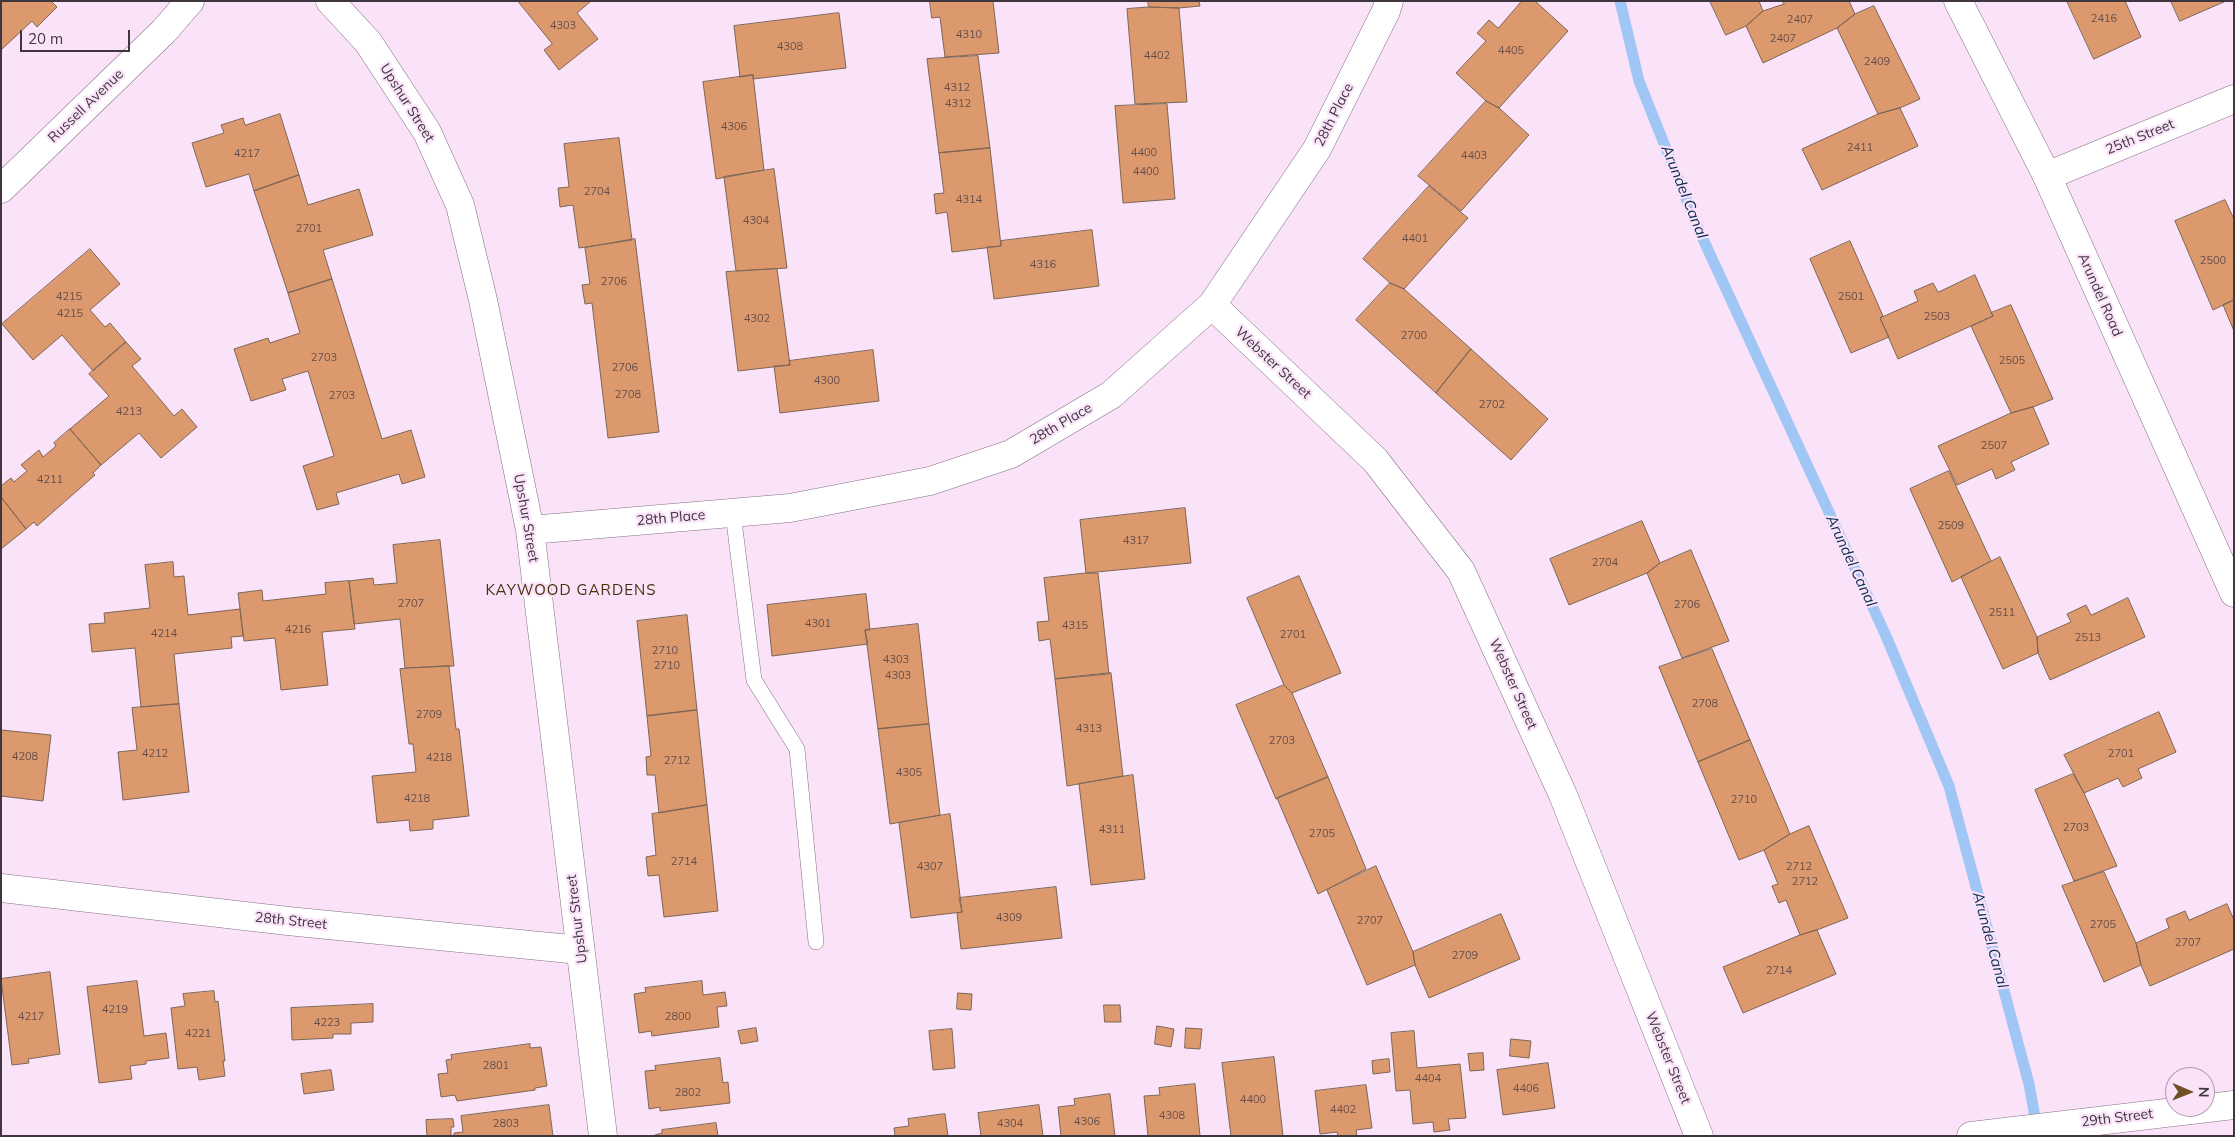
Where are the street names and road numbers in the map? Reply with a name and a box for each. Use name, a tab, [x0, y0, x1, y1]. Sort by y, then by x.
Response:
street label: Upshur Street	[376, 61, 438, 145]
street label: Russell Avenue	[45, 66, 127, 146]
street label: 28th Place	[1311, 81, 1357, 149]
street label: 25th Street	[2103, 116, 2177, 158]
street label: Arundel Road	[2074, 251, 2126, 339]
street label: Webster Street	[1232, 324, 1314, 402]
street label: 28th Place	[1027, 400, 1095, 448]
street label: Upshur Street	[510, 473, 542, 563]
street label: 28th Place	[636, 507, 706, 529]
street label: Webster Street	[1485, 636, 1541, 732]
street label: Upshur Street	[563, 874, 591, 964]
street label: 28th Street	[254, 909, 328, 933]
street label: Webster Street	[1642, 1010, 1694, 1106]
street label: 29th Street	[2080, 1105, 2154, 1131]

